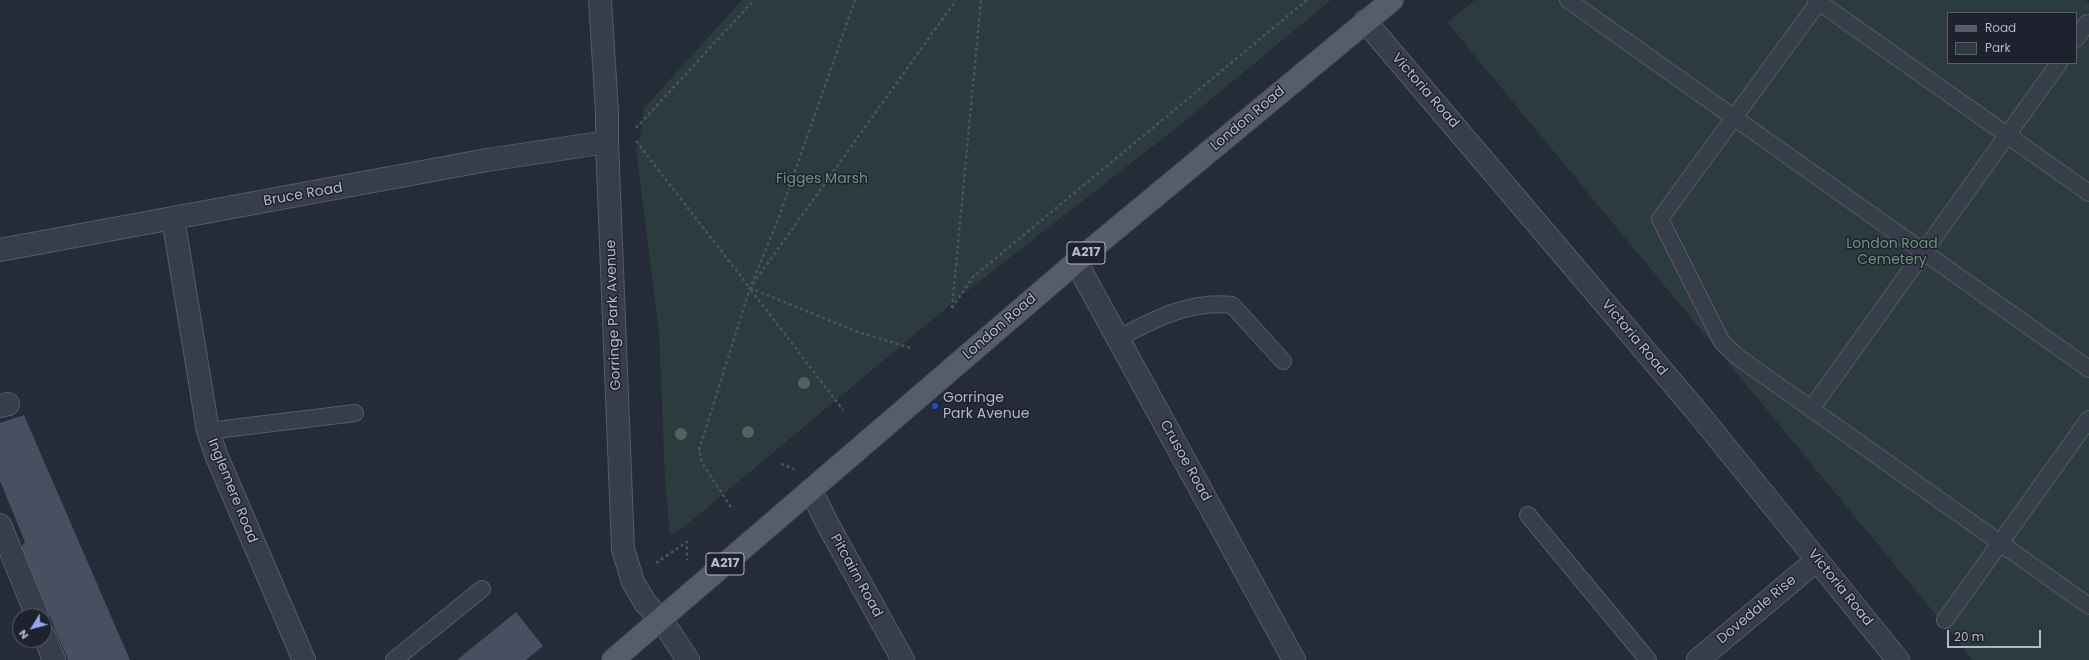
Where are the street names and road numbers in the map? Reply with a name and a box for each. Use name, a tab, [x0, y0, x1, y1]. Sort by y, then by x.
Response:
street label: Victoria Road	[1388, 50, 1462, 132]
street label: London Road	[1208, 83, 1288, 155]
street label: Bruce Road	[262, 180, 344, 210]
street label: Gorringe Park Avenue	[603, 239, 625, 391]
road number: A217	[1067, 242, 1105, 264]
street label: London Road	[960, 291, 1040, 363]
street label: Victoria Road	[1597, 297, 1671, 379]
street label: Crusoe Road	[1156, 418, 1214, 504]
street label: Inglemere Road	[203, 436, 261, 546]
street label: Pitcairn Road	[826, 532, 886, 620]
street label: Victoria Road	[1804, 546, 1876, 630]
road number: A217	[706, 553, 744, 575]
street label: Dovedale Rise	[1714, 572, 1800, 648]

